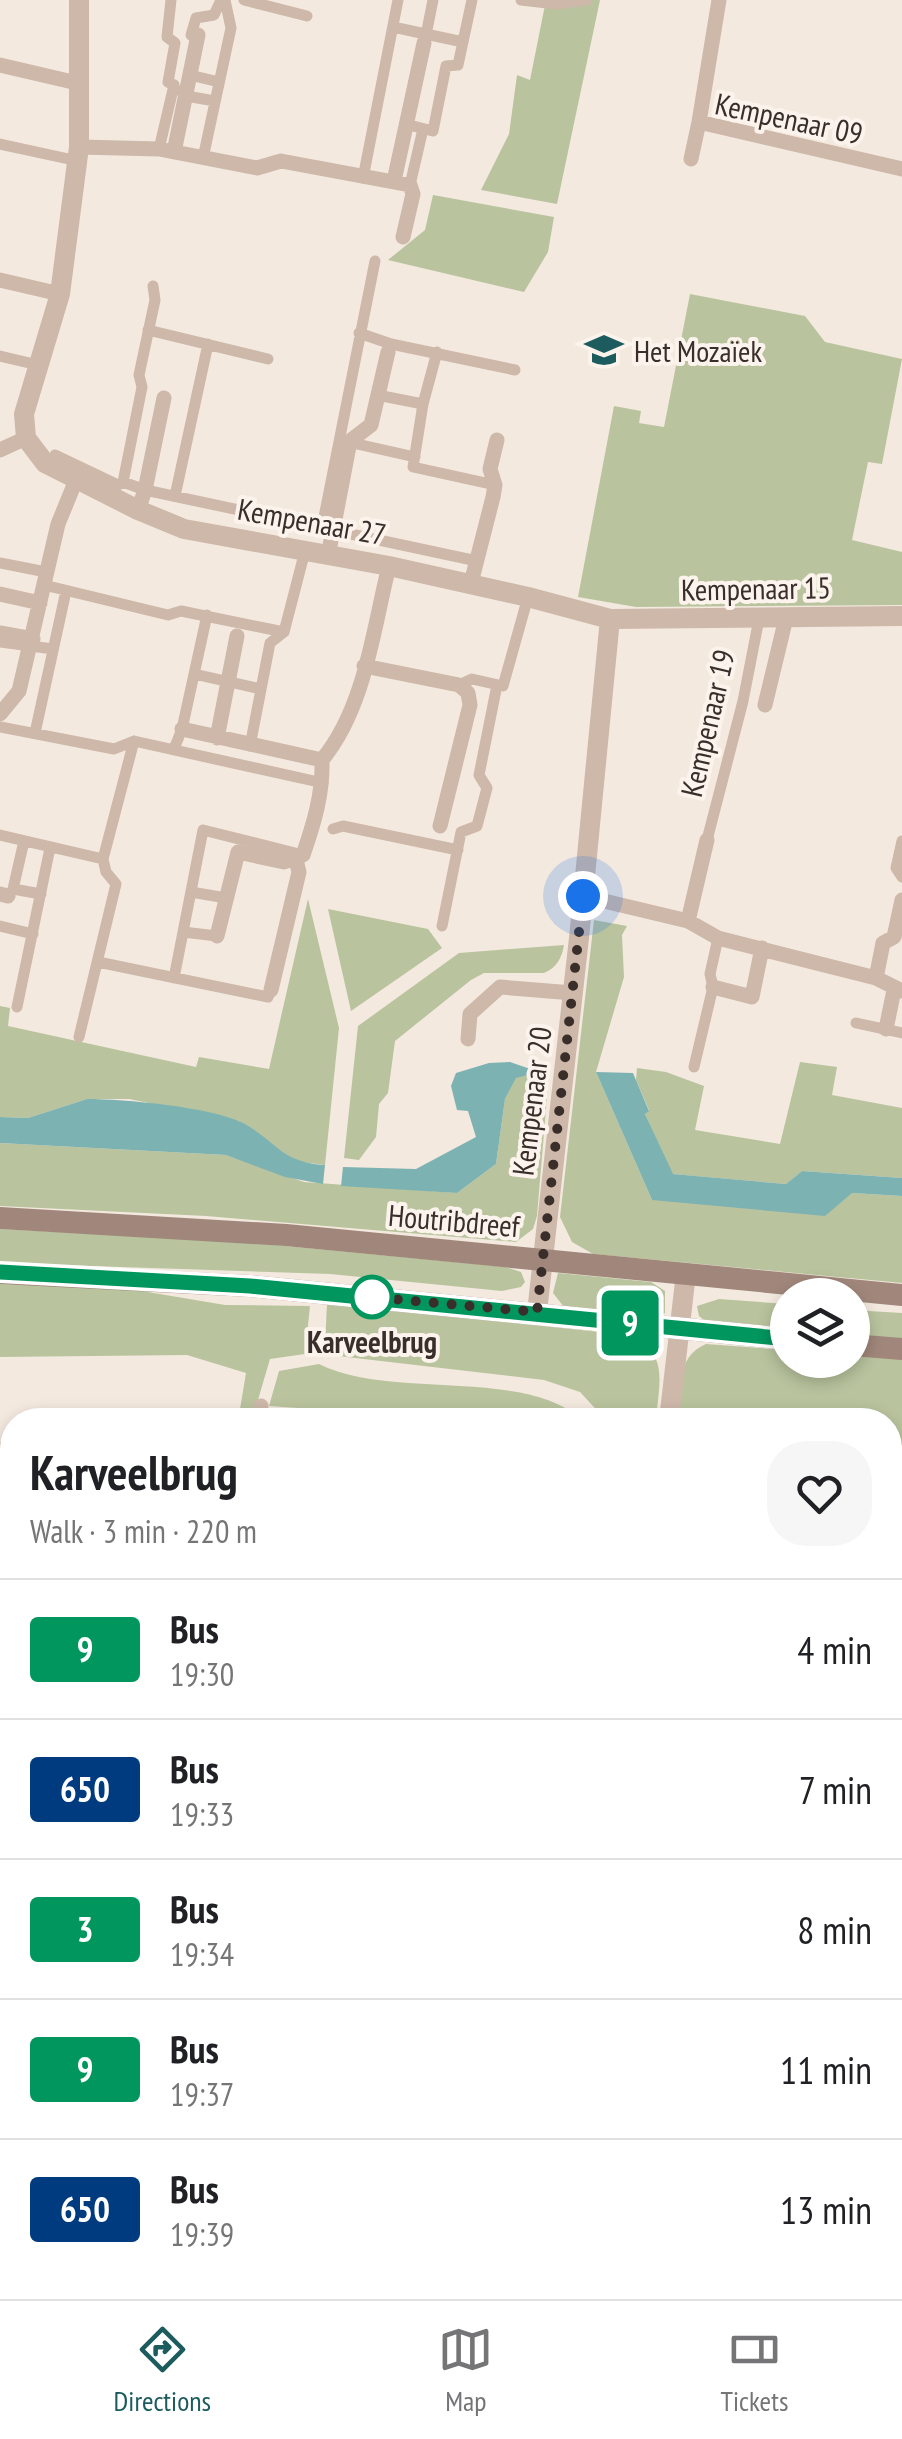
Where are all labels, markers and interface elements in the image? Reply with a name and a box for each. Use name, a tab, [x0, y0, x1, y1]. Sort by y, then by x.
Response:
street label: Kempenaar 09	[712, 83, 866, 153]
school or university icon: Het Mozaïek	[583, 329, 625, 371]
place label: Het Mozaïek	[634, 331, 762, 370]
street label: Kempenaar 27	[235, 489, 389, 553]
street label: Kempenaar 15	[681, 567, 831, 609]
street label: Kempenaar 19	[671, 646, 743, 800]
your location	[558, 871, 608, 921]
street label: Kempenaar 20	[503, 1024, 559, 1178]
street label: Houtribdreef	[387, 1195, 522, 1245]
marker: Karveelbrug	[351, 1276, 393, 1318]
map controls	[770, 1278, 870, 1378]
button: layers	[770, 1278, 870, 1378]
line badge: 9	[598, 1290, 662, 1356]
text: 9	[622, 1300, 638, 1346]
place label: Karveelbrug	[307, 1322, 437, 1361]
text: Karveelbrug	[30, 1441, 238, 1503]
button: heart	[767, 1441, 872, 1546]
text: Walk · 3 min · 220 m	[30, 1510, 257, 1552]
text: Bus	[170, 1604, 219, 1653]
text: 4 min	[797, 1625, 872, 1674]
text: 9	[77, 1626, 93, 1672]
text: 19:30	[170, 1653, 234, 1695]
text: Bus	[170, 1744, 219, 1793]
text: 7 min	[799, 1765, 872, 1814]
text: 650	[60, 1766, 110, 1812]
text: 19:33	[170, 1793, 234, 1835]
text: Bus	[170, 1884, 219, 1933]
text: 8 min	[797, 1905, 872, 1954]
text: 3	[77, 1906, 93, 1952]
text: 19:34	[170, 1933, 234, 1975]
text: Bus	[170, 2024, 219, 2073]
text: 11 min	[780, 2045, 872, 2094]
text: 9	[77, 2046, 93, 2092]
text: 19:37	[170, 2073, 234, 2115]
text: Bus	[170, 2164, 219, 2213]
text: 13 min	[780, 2185, 872, 2234]
text: 650	[60, 2186, 110, 2232]
text: 19:39	[170, 2213, 234, 2255]
tab: Directions	[114, 2322, 211, 2419]
tab: Map	[438, 2322, 493, 2419]
tab: Tickets	[720, 2322, 788, 2419]

